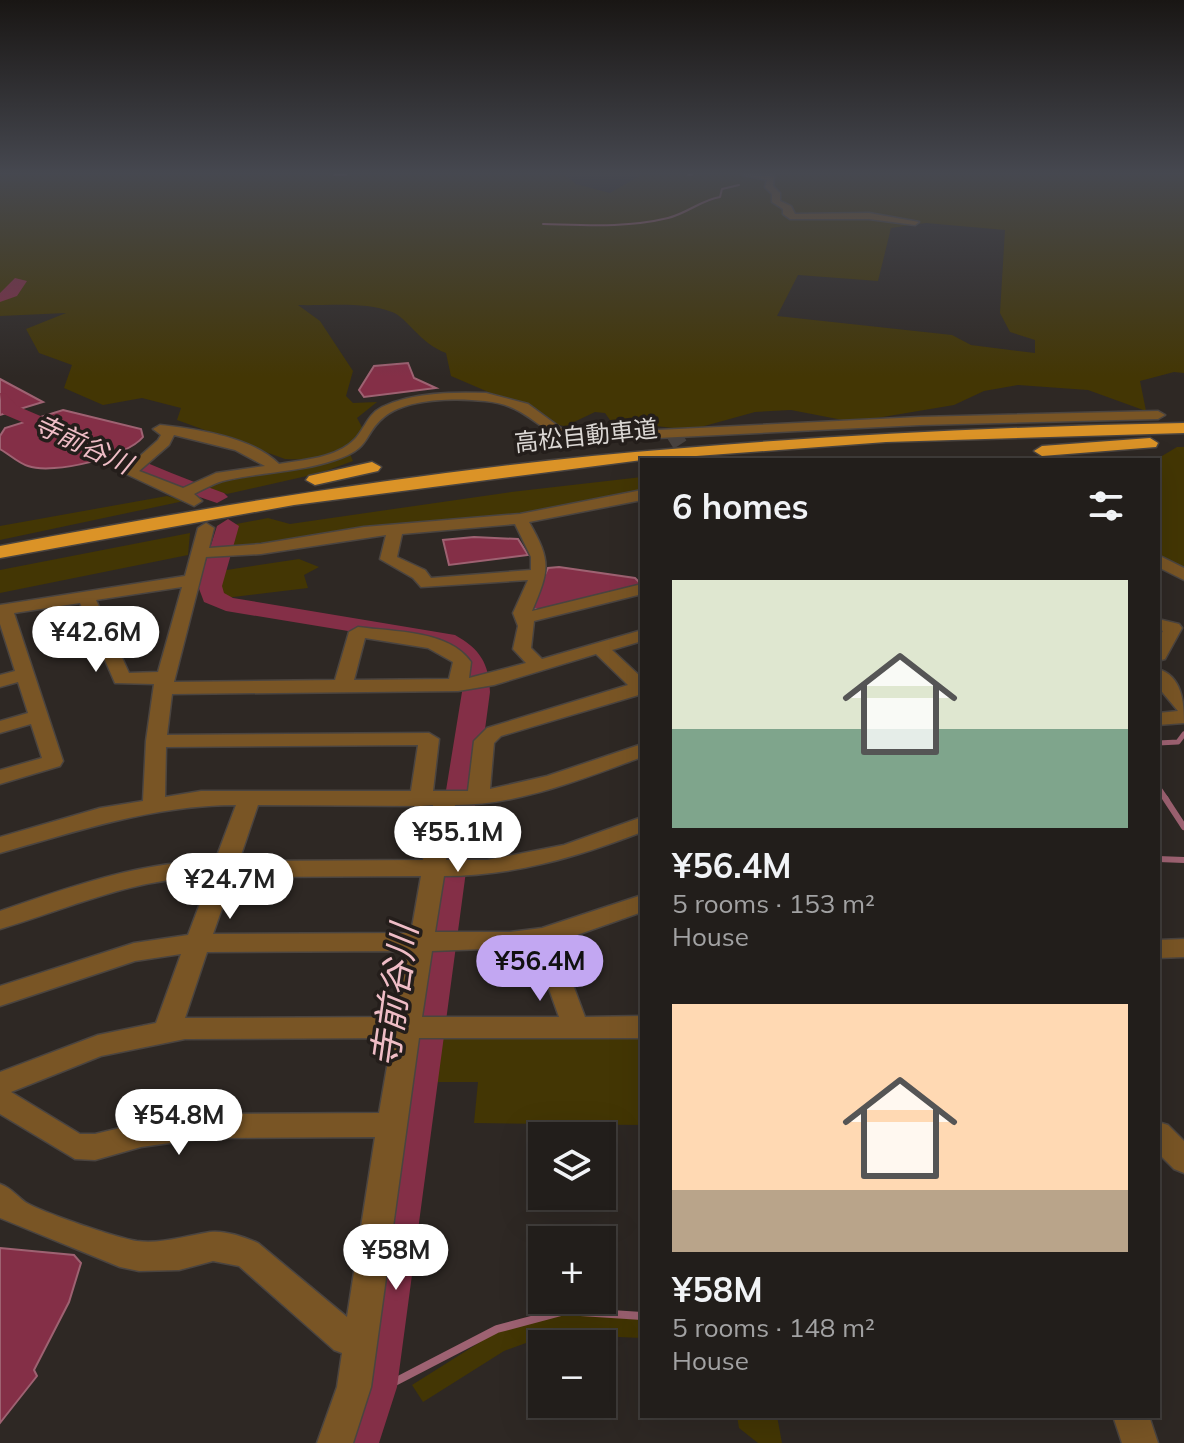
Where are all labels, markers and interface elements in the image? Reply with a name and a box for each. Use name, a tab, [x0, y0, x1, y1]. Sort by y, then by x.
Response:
water label: 寺前谷川	[29, 407, 140, 482]
street label: 高松自動車道	[513, 413, 659, 457]
icon: filters	[1084, 484, 1128, 528]
text: 6 homes	[672, 485, 809, 528]
pin: ¥42.6M	[31, 606, 161, 674]
text: ¥42.6M	[50, 615, 142, 648]
icon: home	[828, 632, 972, 776]
pin: ¥55.1M	[393, 806, 523, 874]
text: ¥55.1M	[412, 815, 504, 848]
text: ¥56.4M	[672, 844, 792, 887]
pin: ¥24.7M	[165, 853, 295, 921]
text: ¥24.7M	[184, 862, 276, 895]
text: 5 rooms · 153 m²	[672, 887, 875, 920]
water label: 寺前谷川	[361, 918, 426, 1070]
text: House	[672, 920, 749, 953]
pin: ¥56.4M	[475, 935, 605, 1003]
text: ¥56.4M	[494, 944, 586, 977]
icon: home	[828, 1056, 972, 1200]
pin: ¥54.8M	[114, 1089, 244, 1157]
text: ¥54.8M	[133, 1098, 225, 1131]
map controls	[528, 1122, 616, 1418]
button: layers	[528, 1122, 616, 1210]
pin: ¥58M	[349, 1224, 443, 1292]
button: +	[528, 1226, 616, 1314]
text: ¥58M	[361, 1233, 431, 1266]
text: ¥58M	[672, 1268, 763, 1311]
text: 5 rooms · 148 m²	[672, 1311, 875, 1344]
button: −	[528, 1330, 616, 1418]
text: House	[672, 1344, 749, 1377]

